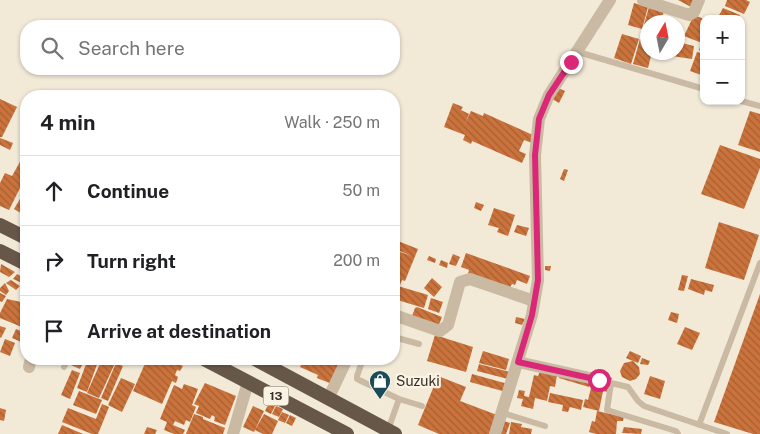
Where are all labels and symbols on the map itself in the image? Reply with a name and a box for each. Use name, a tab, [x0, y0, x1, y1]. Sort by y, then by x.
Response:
north arrow	[640, 15, 685, 60]
route end	[560, 51, 583, 74]
shop icon: Suzuki	[368, 369, 392, 400]
route start	[588, 369, 611, 392]
place label: Suzuki	[396, 373, 440, 389]
road number: 13	[264, 386, 288, 406]

